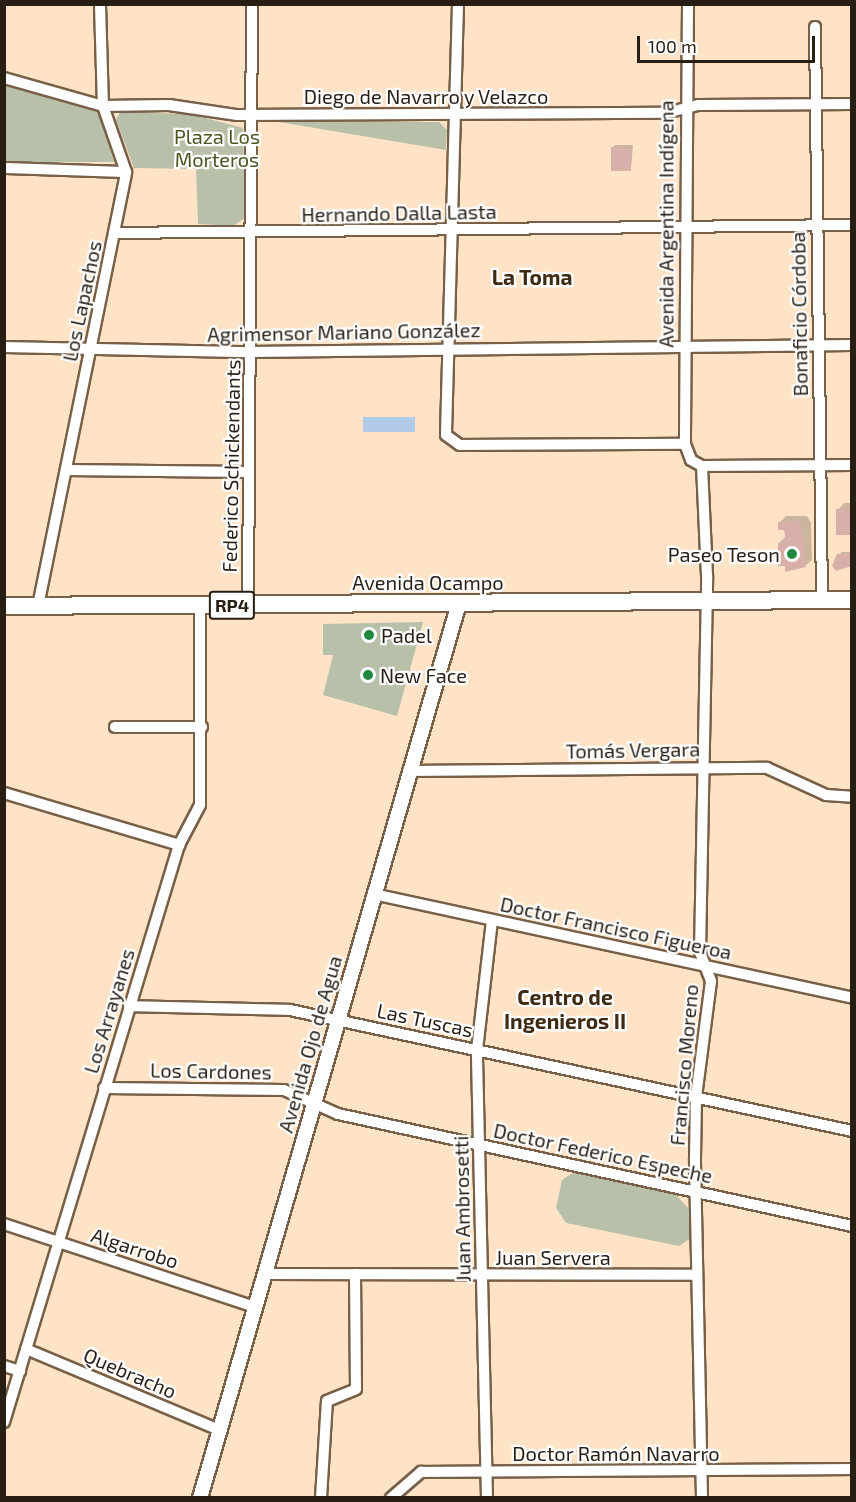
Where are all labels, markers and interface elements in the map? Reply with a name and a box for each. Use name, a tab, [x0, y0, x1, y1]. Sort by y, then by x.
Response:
scale bar	[640, 24, 818, 62]
text: 100 m	[648, 35, 697, 57]
street label: Diego de Navarro y Velazco	[303, 84, 549, 108]
street label: Avenida Argentina Indígena	[654, 100, 678, 348]
park label: Plaza Los Morteros	[174, 125, 260, 172]
street label: Hernando Dalla Lasta	[301, 199, 497, 227]
street label: Bonaficio Córdoba	[786, 231, 812, 397]
street label: Los Lapachos	[57, 238, 107, 364]
district label: La Toma	[491, 264, 573, 290]
street label: Agrimensor Mariano González	[207, 318, 481, 346]
street label: Federico Schickendants	[217, 359, 245, 573]
place label: Paseo Teson	[667, 542, 780, 566]
marker: Paseo Teson	[785, 547, 799, 561]
street label: Avenida Ocampo	[352, 570, 504, 594]
road number: RP4	[208, 590, 256, 620]
place label: Padel	[381, 623, 432, 647]
marker: Padel	[362, 628, 376, 642]
place label: New Face	[380, 663, 467, 687]
marker: New Face	[361, 668, 375, 682]
street label: Tomás Vergara	[565, 737, 701, 763]
street label: Doctor Francisco Figueroa	[498, 892, 734, 964]
street label: Los Arrayanes	[79, 945, 139, 1077]
street label: Avenida Ojo de Agua	[273, 952, 347, 1136]
street label: Francisco Moreno	[665, 983, 703, 1147]
district label: Centro de Ingenieros II	[504, 984, 626, 1034]
street label: Las Tuscas	[374, 998, 476, 1042]
street label: Los Cardones	[150, 1058, 272, 1084]
street label: Doctor Federico Espeche	[491, 1118, 715, 1188]
street label: Juan Ambrosetti	[449, 1135, 475, 1283]
street label: Algarrobo	[88, 1223, 182, 1273]
street label: Juan Servera	[495, 1245, 611, 1269]
street label: Quebracho	[80, 1343, 180, 1403]
street label: Doctor Ramón Navarro	[512, 1441, 720, 1465]

